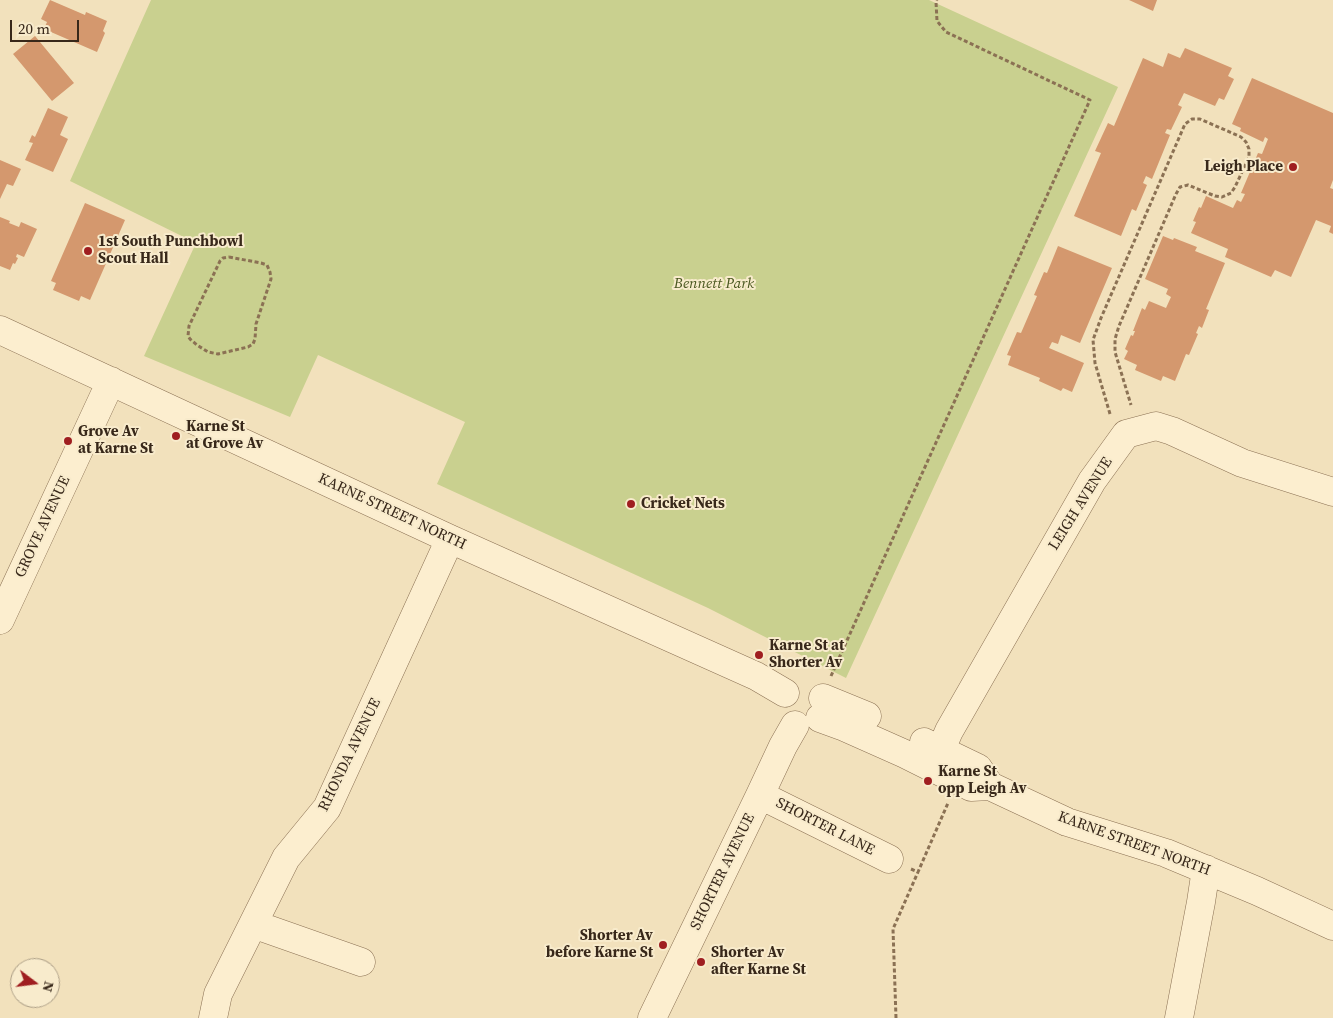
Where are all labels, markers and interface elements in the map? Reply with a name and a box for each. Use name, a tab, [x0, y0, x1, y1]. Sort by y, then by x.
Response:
scale bar	[12, 10, 81, 42]
text: 20 m	[18, 18, 50, 39]
place label: Leigh Place	[1204, 158, 1283, 176]
marker: Leigh Place	[1287, 161, 1299, 173]
place label: 1st South Punchbowl Scout Hall	[98, 233, 243, 268]
marker: 1st South Punchbowl Scout Hall	[82, 245, 94, 257]
park label: Bennett Park	[674, 275, 754, 293]
place label: Karne St at Grove Av	[186, 418, 263, 453]
place label: Grove Av at Karne St	[78, 423, 153, 458]
marker: Karne St at Grove Av	[170, 430, 182, 442]
marker: Grove Av at Karne St	[62, 435, 74, 447]
street label: LEIGH AVENUE	[1045, 454, 1117, 554]
street label: KARNE STREET NORTH	[315, 470, 469, 554]
street label: GROVE AVENUE	[12, 473, 74, 581]
place label: Cricket Nets	[641, 495, 725, 513]
marker: Cricket Nets	[625, 498, 637, 510]
place label: Karne St at Shorter Av	[769, 637, 844, 672]
marker: Karne St at Shorter Av	[753, 649, 765, 661]
street label: RHONDA AVENUE	[315, 696, 385, 814]
place label: Karne St opp Leigh Av	[938, 763, 1027, 798]
marker: Karne St opp Leigh Av	[922, 775, 934, 787]
street label: SHORTER LANE	[773, 794, 877, 860]
street label: KARNE STREET NORTH	[1055, 808, 1213, 880]
street label: SHORTER AVENUE	[687, 811, 759, 933]
place label: Shorter Av before Karne St	[546, 927, 653, 962]
marker: Shorter Av before Karne St	[657, 939, 669, 951]
place label: Shorter Av after Karne St	[711, 944, 806, 979]
marker: Shorter Av after Karne St	[695, 956, 707, 968]
north arrow	[10, 958, 60, 1008]
text: N	[38, 979, 60, 994]

